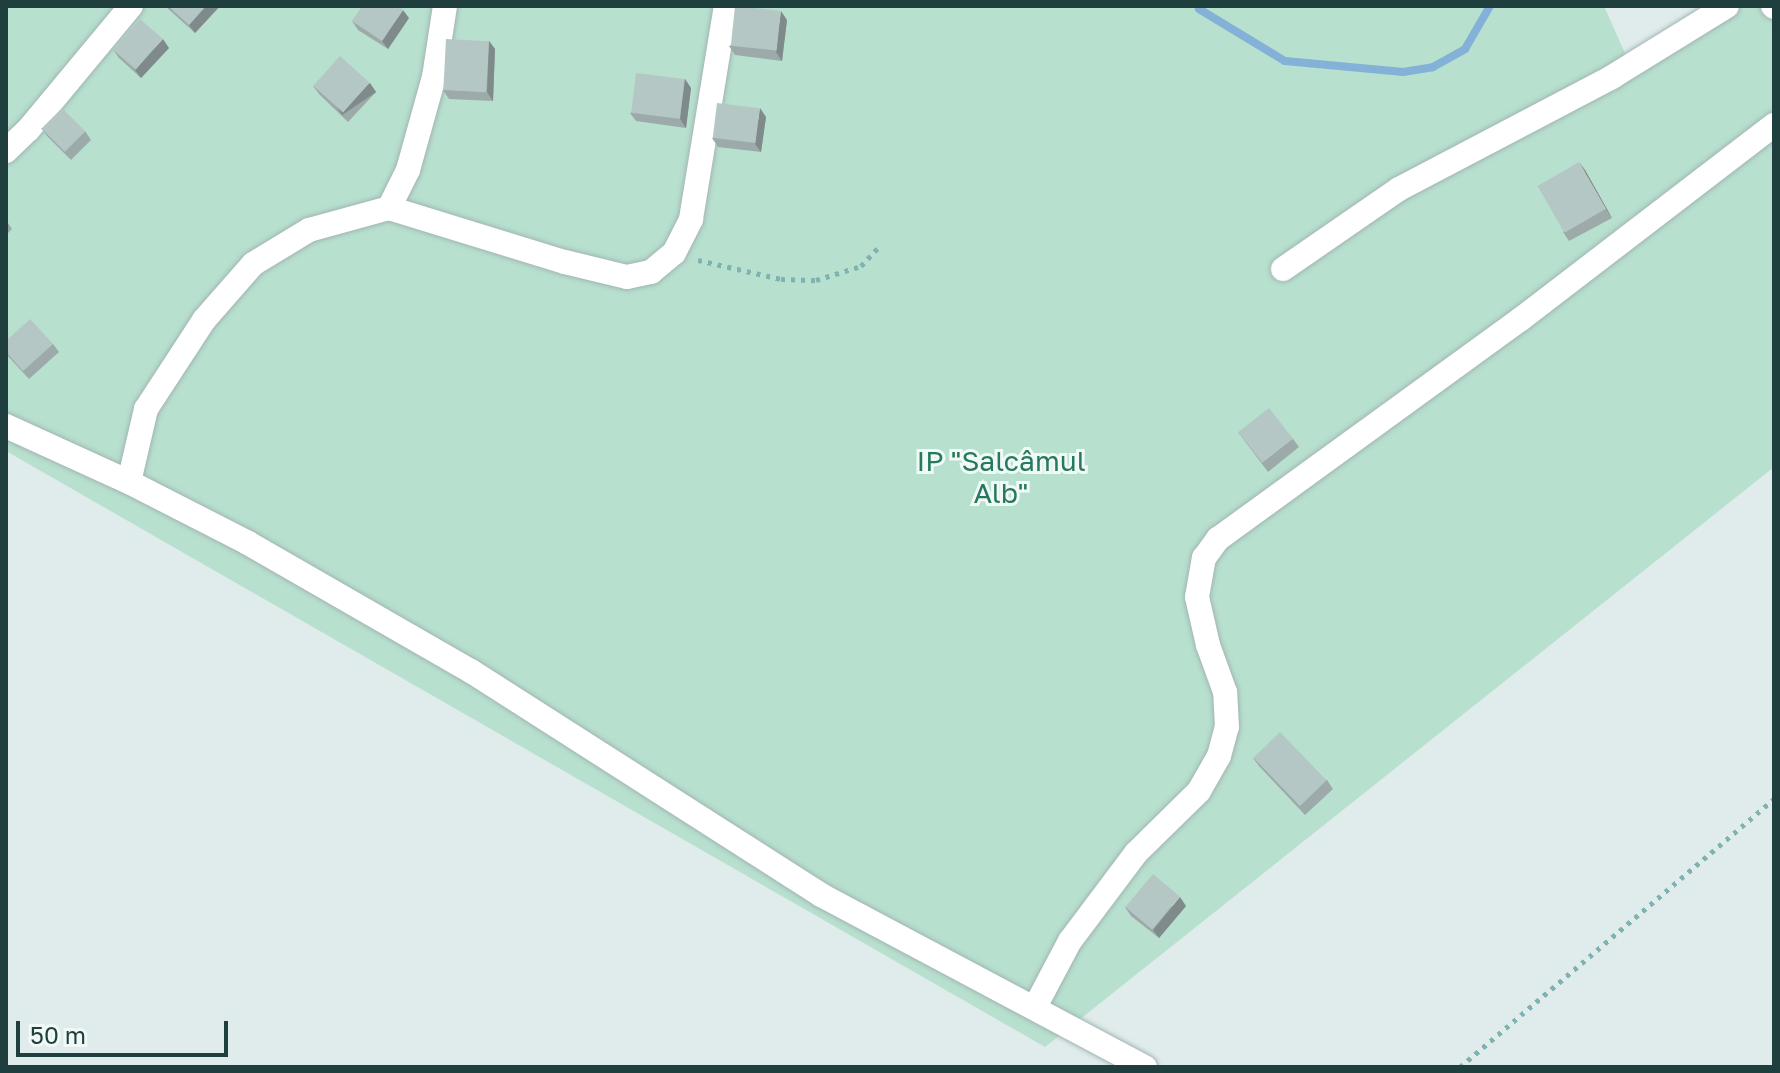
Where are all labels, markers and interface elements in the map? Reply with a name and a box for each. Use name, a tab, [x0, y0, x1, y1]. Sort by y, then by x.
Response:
park label: IP "Salcâmul Alb"	[916, 444, 1086, 510]
scale bar	[20, 1005, 232, 1055]
text: 50 m	[30, 1020, 86, 1049]

